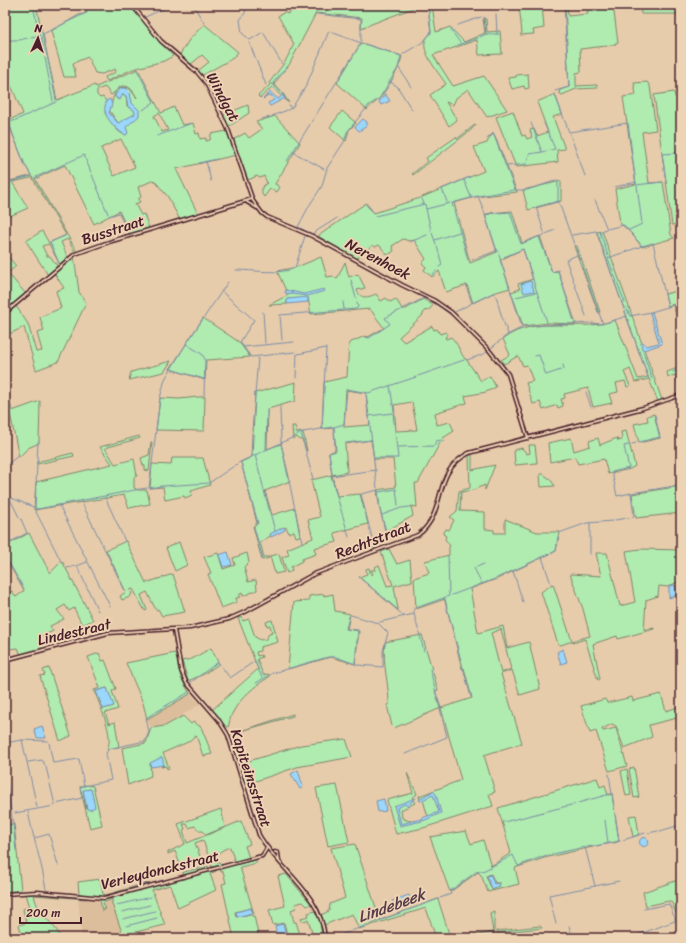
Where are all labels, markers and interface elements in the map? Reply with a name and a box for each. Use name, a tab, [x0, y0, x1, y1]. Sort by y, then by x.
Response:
north arrow	[18, 18, 58, 58]
text: N	[33, 19, 44, 38]
street label: Windgat	[199, 67, 247, 127]
street label: Busstraat	[78, 207, 148, 252]
street label: Nerenhoek	[341, 231, 416, 288]
street label: Rechtstraat	[331, 513, 415, 566]
street label: Lindestraat	[35, 611, 114, 653]
street label: Kapiteinsstraat	[223, 725, 279, 831]
street label: Verleydonckstraat	[98, 843, 222, 897]
water label: Lindebeek	[353, 879, 431, 931]
scale bar	[20, 899, 81, 925]
text: 200 m	[26, 902, 60, 924]

